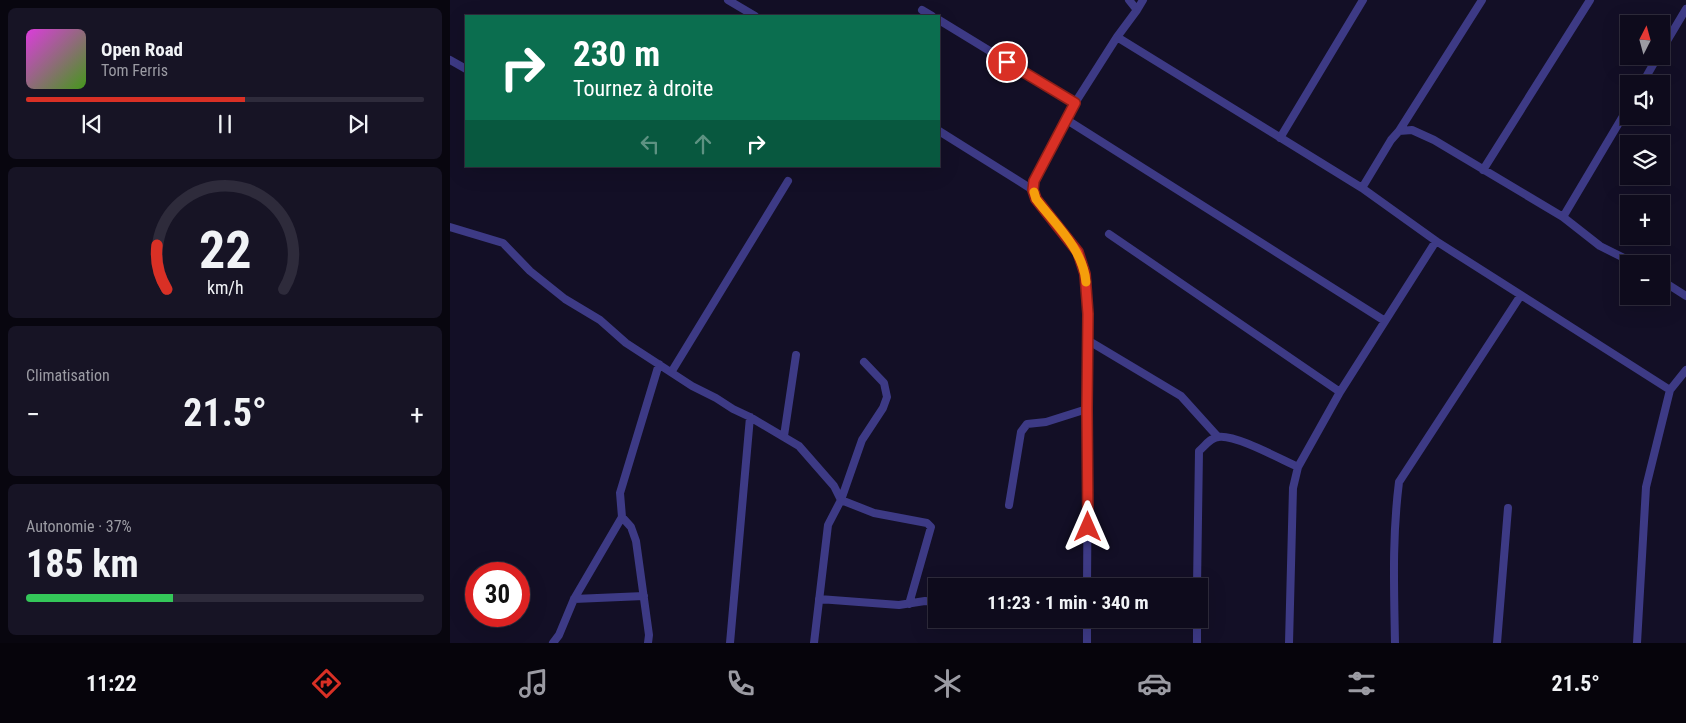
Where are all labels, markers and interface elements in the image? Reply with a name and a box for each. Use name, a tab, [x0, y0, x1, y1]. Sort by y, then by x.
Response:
north arrow	[1620, 15, 1670, 65]
map controls	[1620, 15, 1670, 305]
text: 230 m	[573, 34, 660, 75]
icon: right	[490, 35, 555, 100]
text: Open Road	[101, 38, 183, 61]
pin	[986, 41, 1028, 83]
icon: arrive	[993, 48, 1021, 76]
text: Tom Ferris	[101, 61, 168, 80]
button: sound	[1620, 75, 1670, 125]
text: Tournez à droite	[573, 76, 713, 101]
icon: previous	[78, 110, 106, 138]
icon: pause	[211, 110, 239, 138]
icon: next	[344, 110, 372, 138]
icon: left	[636, 130, 664, 158]
icon: ahead	[689, 130, 717, 158]
icon: right	[742, 130, 770, 158]
button: layers	[1620, 135, 1670, 185]
button: +	[1620, 195, 1670, 245]
text: 22	[199, 220, 251, 281]
button: −	[1620, 255, 1670, 305]
text: km/h	[207, 277, 243, 298]
text: Climatisation	[26, 366, 110, 385]
text: 21.5°	[183, 391, 267, 435]
text: −	[26, 398, 40, 431]
text: +	[410, 398, 424, 431]
position arrow	[1061, 500, 1113, 552]
text: Autonomie · 37%	[26, 517, 132, 536]
text: 185 km	[26, 542, 139, 586]
speed limit sign: 30	[465, 562, 530, 627]
text: 11:23 · 1 min · 340 m	[987, 591, 1149, 614]
icon: directions	[309, 666, 344, 701]
icon: music	[516, 666, 551, 701]
icon: phone	[723, 666, 758, 701]
icon: climate	[930, 666, 965, 701]
icon: car	[1137, 666, 1172, 701]
icon: filters	[1344, 666, 1379, 701]
text: 11:22	[86, 671, 137, 696]
text: 21.5°	[1552, 671, 1600, 696]

